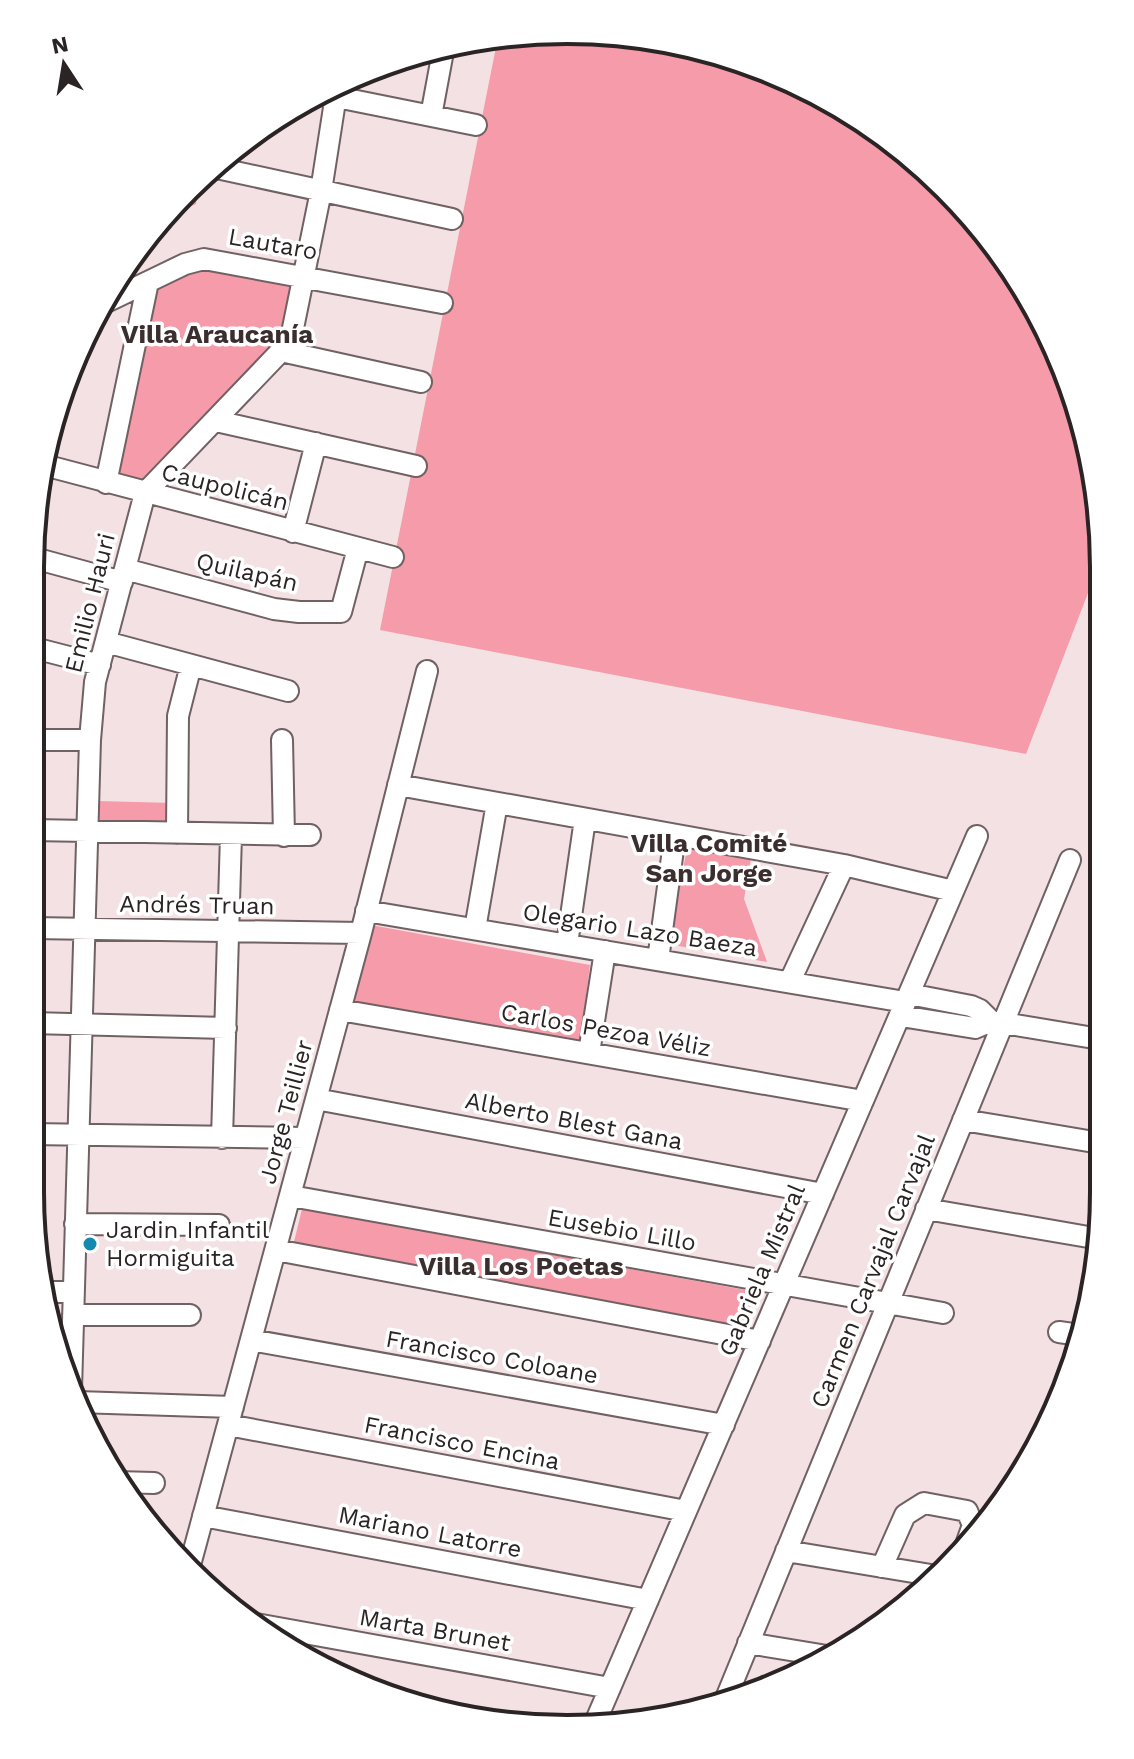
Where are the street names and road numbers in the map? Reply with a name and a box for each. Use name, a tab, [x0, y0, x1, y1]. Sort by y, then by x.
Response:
street label: Lautaro	[226, 222, 320, 266]
street label: Caupolicán	[159, 458, 291, 516]
street label: Emilio Hauri	[59, 530, 121, 676]
street label: Quilapán	[193, 547, 301, 597]
street label: Andrés Truan	[119, 890, 275, 920]
street label: Olegario Lazo Baeza	[521, 898, 759, 962]
street label: Carlos Pezoa Véliz	[499, 998, 713, 1062]
street label: Jorge Teillier	[253, 1037, 319, 1187]
street label: Alberto Blest Gana	[463, 1086, 685, 1156]
street label: Carmen Carvajal Carvajal	[805, 1129, 941, 1412]
street label: Gabriela Mistral	[713, 1179, 811, 1360]
street label: Eusebio Lillo	[546, 1203, 698, 1257]
street label: Francisco Coloane	[384, 1325, 600, 1389]
street label: Francisco Encina	[362, 1410, 562, 1476]
street label: Mariano Latorre	[336, 1501, 524, 1563]
street label: Marta Brunet	[357, 1603, 513, 1657]

